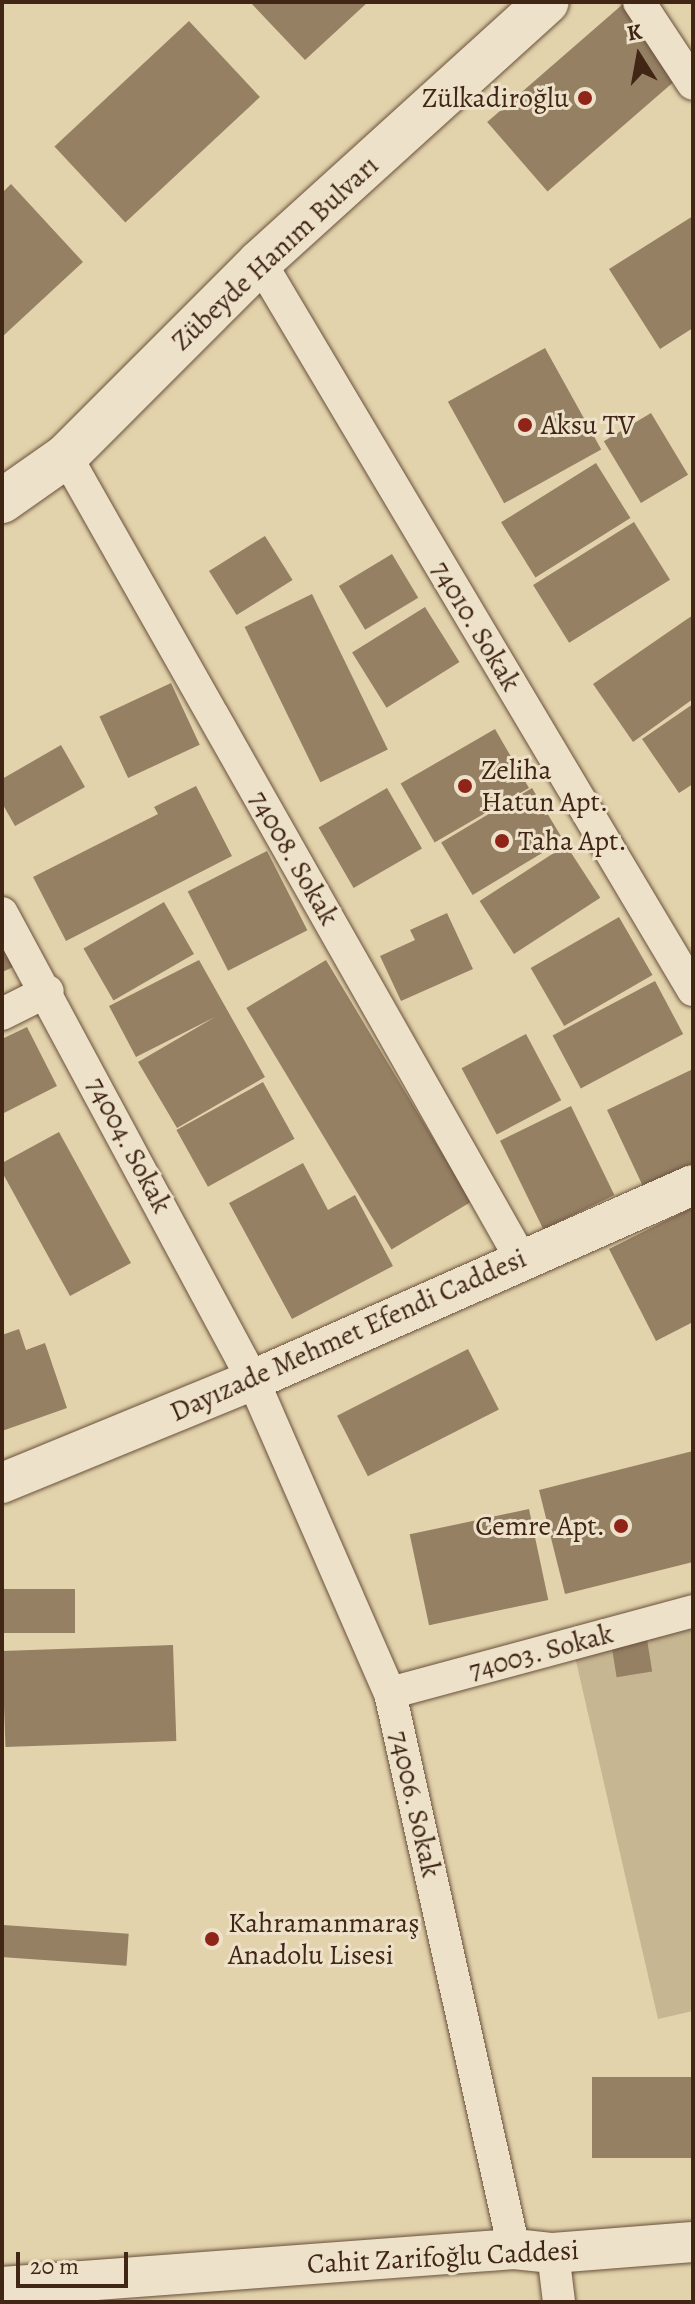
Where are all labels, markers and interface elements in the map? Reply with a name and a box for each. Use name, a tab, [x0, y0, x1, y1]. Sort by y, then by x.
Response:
north arrow	[599, 16, 679, 96]
text: K	[624, 16, 644, 49]
place label: Zülkadiroğlu	[422, 81, 569, 115]
marker: Zülkadiroğlu	[576, 89, 594, 107]
street label: Zübeyde Hanım Bulvarı	[165, 148, 385, 358]
place label: Aksu TV	[541, 408, 635, 442]
marker: Aksu TV	[516, 416, 534, 434]
street label: 74010. Sokak	[424, 555, 528, 697]
place label: Zeliha Hatun Apt.	[481, 753, 608, 819]
marker: Zeliha Hatun Apt.	[456, 777, 474, 795]
street label: 74008. Sokak	[242, 784, 346, 932]
place label: Taha Apt.	[518, 824, 627, 858]
marker: Taha Apt.	[493, 832, 511, 850]
street label: 74004. Sokak	[79, 1071, 179, 1219]
street label: Dayızade Mehmet Efendi Caddesi	[165, 1241, 531, 1429]
place label: Cemre Apt.	[475, 1509, 605, 1543]
marker: Cemre Apt.	[612, 1517, 630, 1535]
street label: 74003. Sokak	[465, 1617, 617, 1687]
street label: 74006. Sokak	[382, 1727, 448, 1881]
place label: Kahramanmaraş Anadolu Lisesi	[228, 1906, 420, 1972]
marker: Kahramanmaraş Anadolu Lisesi	[203, 1930, 221, 1948]
street label: Cahit Zarifoğlu Caddesi	[306, 2233, 580, 2281]
scale bar	[20, 2236, 132, 2286]
text: 20 m	[30, 2250, 79, 2282]

